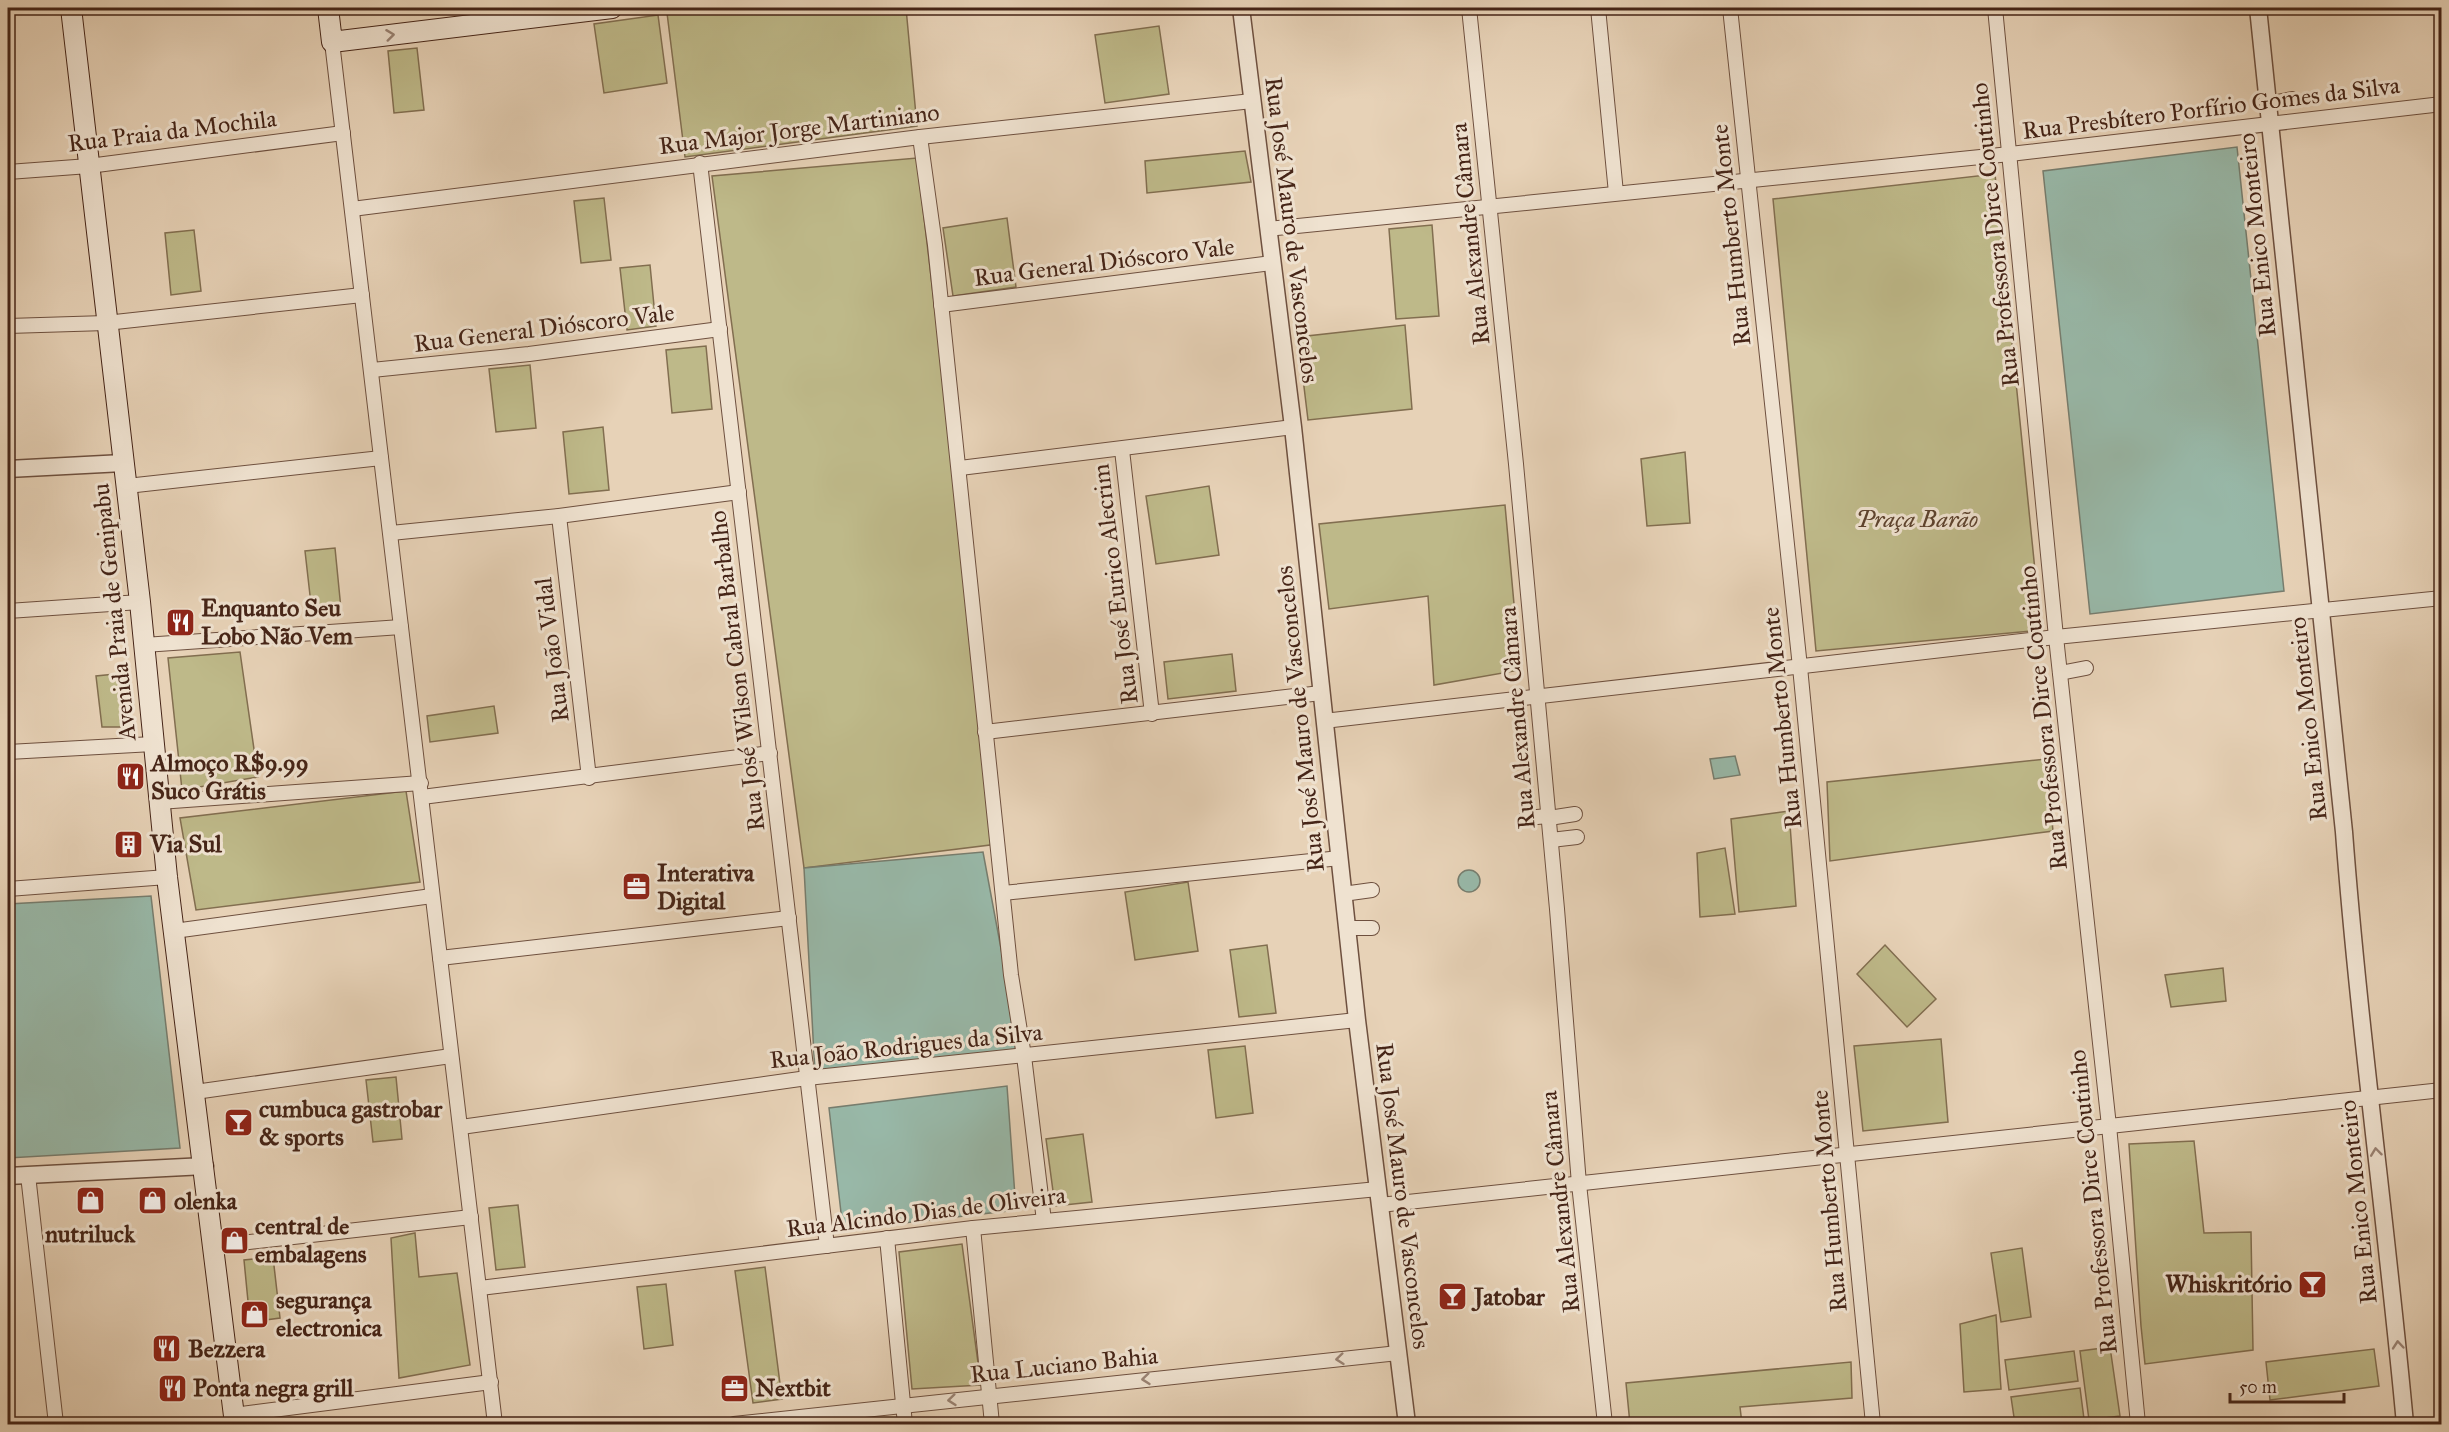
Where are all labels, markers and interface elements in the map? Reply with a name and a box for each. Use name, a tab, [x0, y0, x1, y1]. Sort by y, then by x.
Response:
one-way arrow	[385, 29, 395, 42]
street label: Rua Presbítero Porfírio Gomes da Silva	[2021, 70, 2402, 146]
street label: Rua José Mauro de Vasconcelos	[1258, 75, 1326, 385]
street label: Rua Professora Dirce Coutinho	[1964, 81, 2026, 389]
street label: Rua Major Jorge Martiniano	[657, 97, 941, 161]
street label: Rua Praia da Mochila	[66, 103, 279, 159]
street label: Rua Alexandre Câmara	[1443, 121, 1497, 346]
street label: Rua Humberto Monte	[1704, 123, 1758, 347]
street label: Rua Enico Monteiro	[2231, 132, 2283, 338]
street label: Rua General Dióscoro Vale	[972, 231, 1236, 293]
street label: Rua General Dióscoro Vale	[412, 297, 676, 359]
street label: Rua José Eurico Alecrim	[1085, 462, 1145, 706]
street label: Avenida Praia de Genipabu	[86, 482, 143, 743]
park label: Praça Barão	[1856, 504, 1978, 534]
street label: Rua José Wilson Cabral Barbalho	[702, 509, 772, 833]
street label: Rua José Mauro de Vasconcelos	[1269, 564, 1331, 874]
street label: Rua Professora Dirce Coutinho	[2012, 564, 2074, 872]
street label: Rua João Vidal	[528, 575, 576, 724]
place label: Enquanto Seu Lobo Não Vem	[201, 593, 354, 651]
street label: Rua Alexandre Câmara	[1492, 605, 1542, 830]
restaurant icon: Enquanto Seu Lobo Não Vem	[164, 606, 196, 638]
street label: Rua Humberto Monte	[1755, 606, 1809, 830]
street label: Rua Enico Monteiro	[2282, 616, 2334, 822]
place label: Almoço R$9.99 Suco Grátis	[149, 748, 309, 806]
restaurant icon: Almoço R$9.99 Suco Grátis	[114, 761, 146, 793]
building icon: Via Sul	[113, 828, 145, 860]
place label: Via Sul	[149, 829, 222, 859]
place label: Interativa Digital	[657, 858, 755, 916]
office icon: Interativa Digital	[620, 871, 652, 903]
street label: Rua João Rodrigues da Silva	[768, 1017, 1045, 1075]
street label: Rua José Mauro de Vasconcelos	[1369, 1041, 1437, 1351]
street label: Rua Professora Dirce Coutinho	[2062, 1048, 2124, 1356]
street label: Rua Alexandre Câmara	[1533, 1089, 1587, 1314]
street label: Rua Humberto Monte	[1804, 1089, 1854, 1313]
place label: cumbuca gastrobar & sports	[259, 1094, 443, 1152]
street label: Rua Enico Monteiro	[2332, 1099, 2384, 1305]
bar icon: cumbuca gastrobar & sports	[222, 1107, 254, 1139]
one-way arrow	[2370, 1147, 2383, 1156]
street label: Rua Alcindo Dias de Oliveira	[785, 1180, 1068, 1244]
shop icon: nutriluck	[74, 1185, 106, 1217]
shop icon: olenka	[137, 1185, 169, 1217]
place label: olenka	[174, 1186, 238, 1216]
place label: central de embalagens	[255, 1211, 367, 1269]
place label: nutriluck	[45, 1219, 136, 1249]
shop icon: central de embalagens	[218, 1224, 250, 1256]
bar icon: Whiskritório	[2297, 1268, 2329, 1300]
place label: Whiskritório	[2165, 1269, 2292, 1299]
bar icon: Jatobar	[1437, 1281, 1469, 1313]
place label: Jatobar	[1471, 1282, 1546, 1312]
place label: segurança electronica	[276, 1285, 383, 1343]
shop icon: segurança electronica	[239, 1298, 271, 1330]
restaurant icon: Bezzera	[151, 1333, 183, 1365]
place label: Bezzera	[188, 1334, 266, 1364]
street label: Rua Luciano Bahia	[969, 1340, 1160, 1390]
one-way arrow	[2392, 1341, 2405, 1350]
one-way arrow	[1336, 1352, 1345, 1365]
scale bar	[2230, 1366, 2344, 1404]
restaurant icon: Ponta negra grill	[156, 1372, 188, 1404]
office icon: Nextbit	[718, 1372, 750, 1404]
place label: Ponta negra grill	[193, 1373, 354, 1403]
place label: Nextbit	[755, 1373, 831, 1403]
one-way arrow	[1142, 1373, 1151, 1385]
text: 50 m	[2239, 1376, 2277, 1398]
one-way arrow	[948, 1393, 957, 1406]

